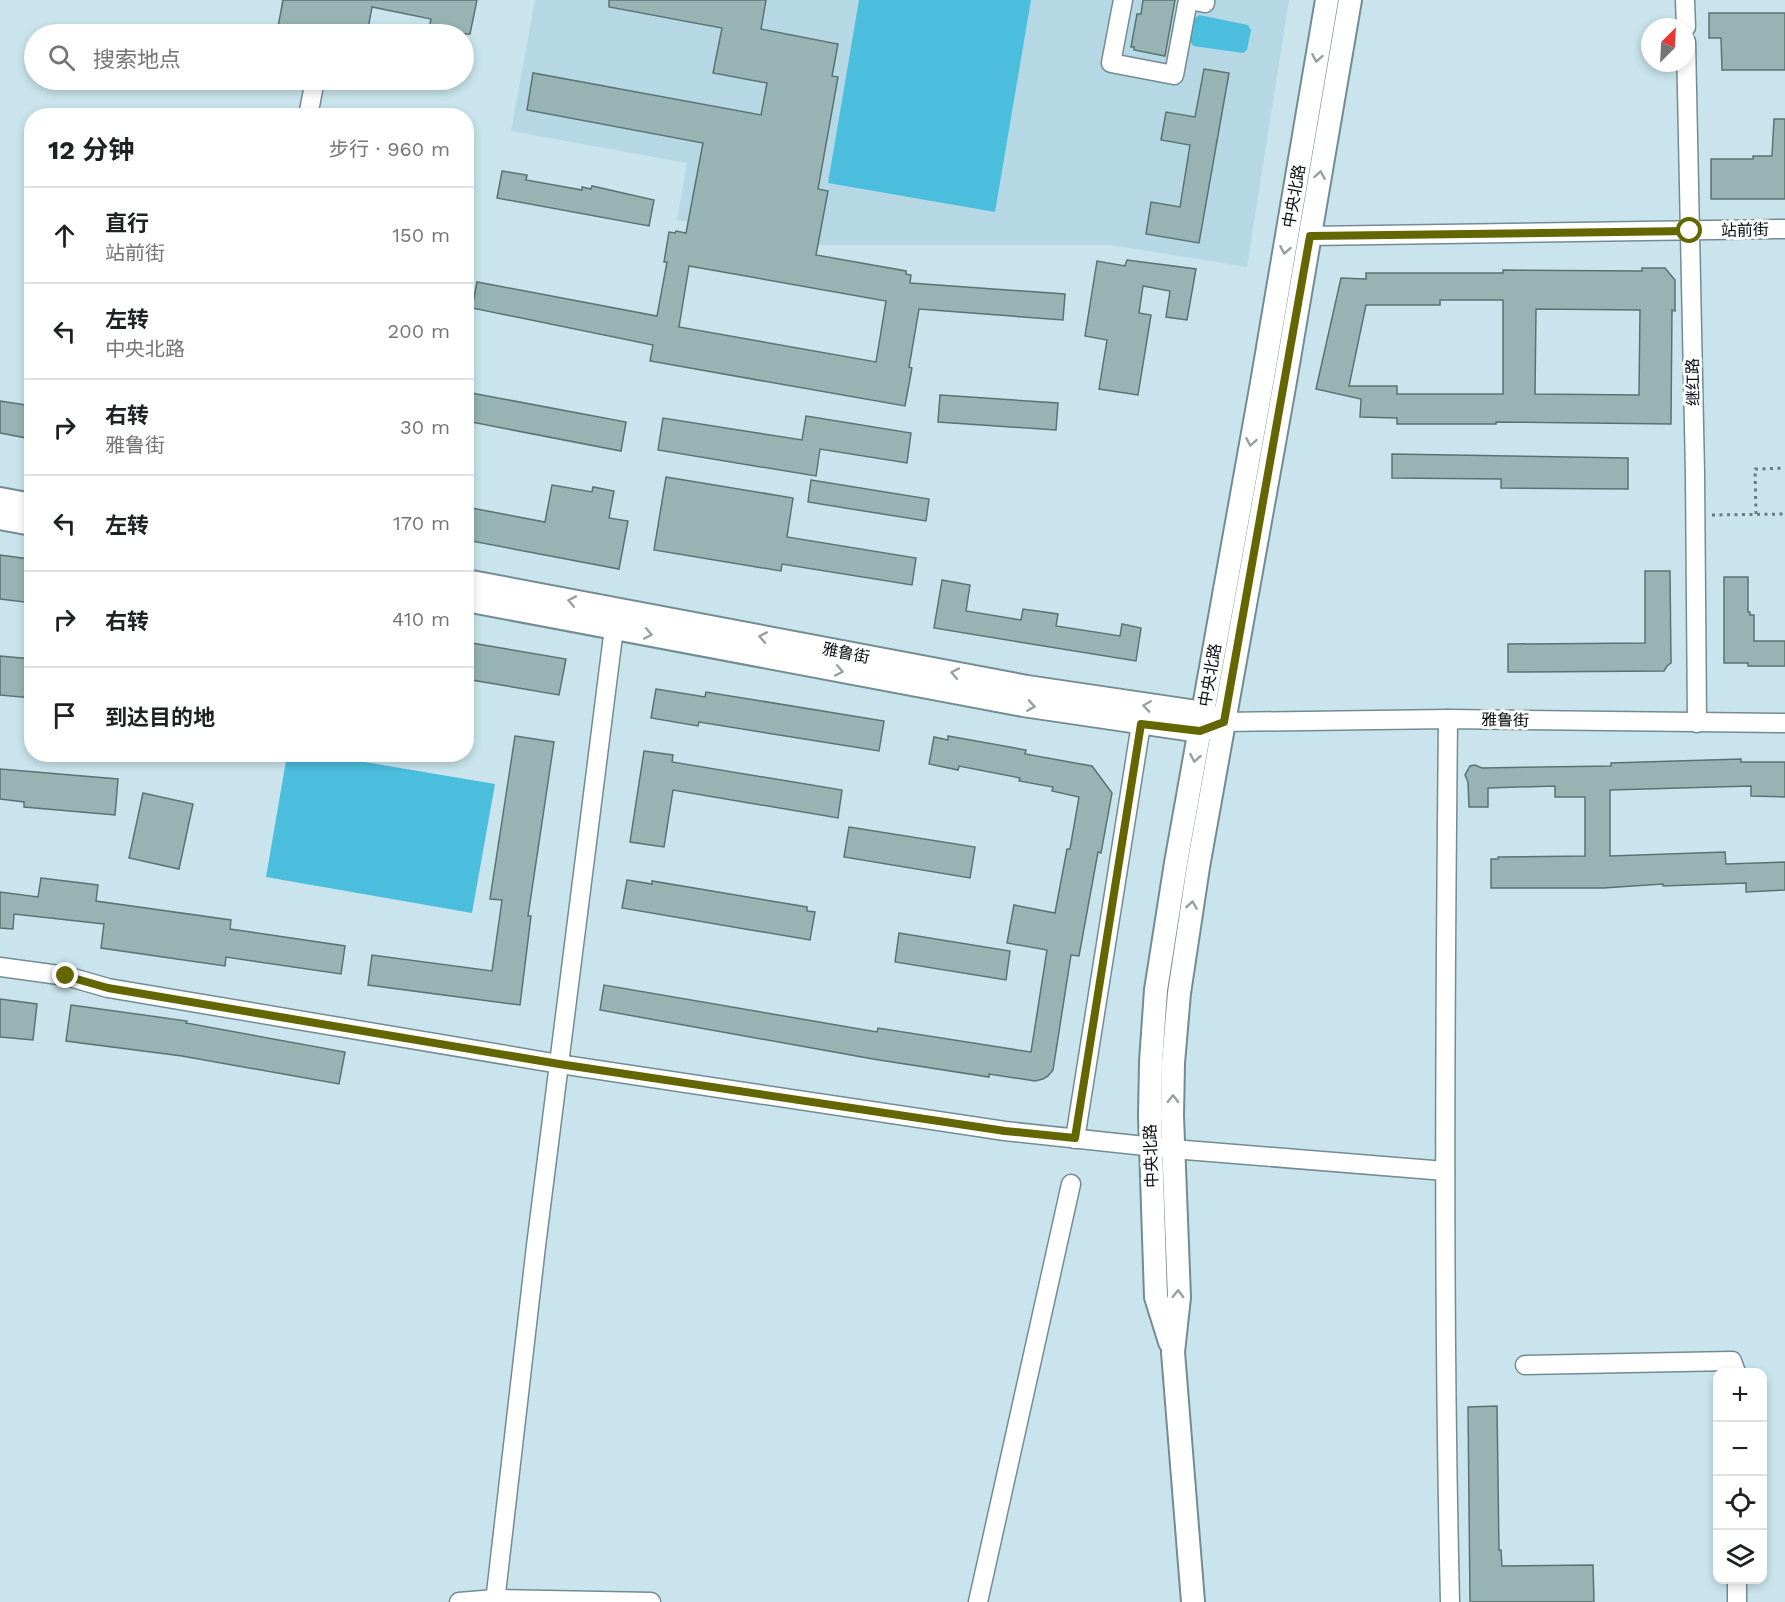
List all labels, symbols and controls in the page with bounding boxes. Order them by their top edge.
north arrow [1641,18,1695,72]
search box [24,24,474,90]
icon: search [45,41,78,74]
text: 搜索地点 [93,47,181,72]
one-way arrow [1312,53,1324,62]
text: 12 分钟 [48,135,134,165]
text: 步行 · 960 m [329,137,450,161]
street label: 中央北路 [1279,163,1309,229]
one-way arrow [1313,171,1326,181]
text: 直行 [105,211,149,236]
route start [1676,217,1702,243]
icon: ahead [48,219,81,252]
street label: 站前街 [1721,220,1769,240]
text: 150 m [392,223,450,247]
text: 站前街 [105,241,165,265]
one-way arrow [1279,245,1291,255]
text: 左转 [105,307,149,332]
icon: left [48,315,81,348]
text: 200 m [388,319,450,343]
text: 中央北路 [105,337,185,361]
street label: 继红路 [1683,358,1703,406]
text: 右转 [105,403,149,428]
icon: right [48,411,81,444]
text: 30 m [400,415,450,439]
text: 雅鲁街 [105,433,165,457]
one-way arrow [1246,437,1258,447]
icon: left [48,507,81,540]
text: 170 m [393,511,450,535]
text: 左转 [105,513,149,538]
one-way arrow [567,595,577,608]
icon: right [48,603,81,636]
text: 410 m [392,607,450,631]
text: 右转 [105,609,149,634]
one-way arrow [643,627,653,640]
one-way arrow [758,631,768,644]
street label: 雅鲁街 [821,639,871,667]
street label: 中央北路 [1195,642,1225,708]
one-way arrow [834,664,844,677]
one-way arrow [950,667,960,680]
icon: arrive [48,699,81,732]
one-way arrow [1026,700,1036,712]
one-way arrow [1142,700,1152,712]
text: 到达目的地 [105,705,215,730]
street label: 雅鲁街 [1481,710,1529,730]
one-way arrow [1189,753,1202,763]
one-way arrow [1186,901,1198,910]
route end [52,962,78,988]
one-way arrow [1166,1094,1179,1103]
street label: 中央北路 [1140,1124,1162,1188]
one-way arrow [1172,1289,1185,1298]
map controls [1713,1368,1767,1584]
button: + [1713,1368,1767,1422]
button: − [1713,1422,1767,1476]
button: locate [1713,1476,1767,1530]
button: layers [1713,1530,1767,1584]

